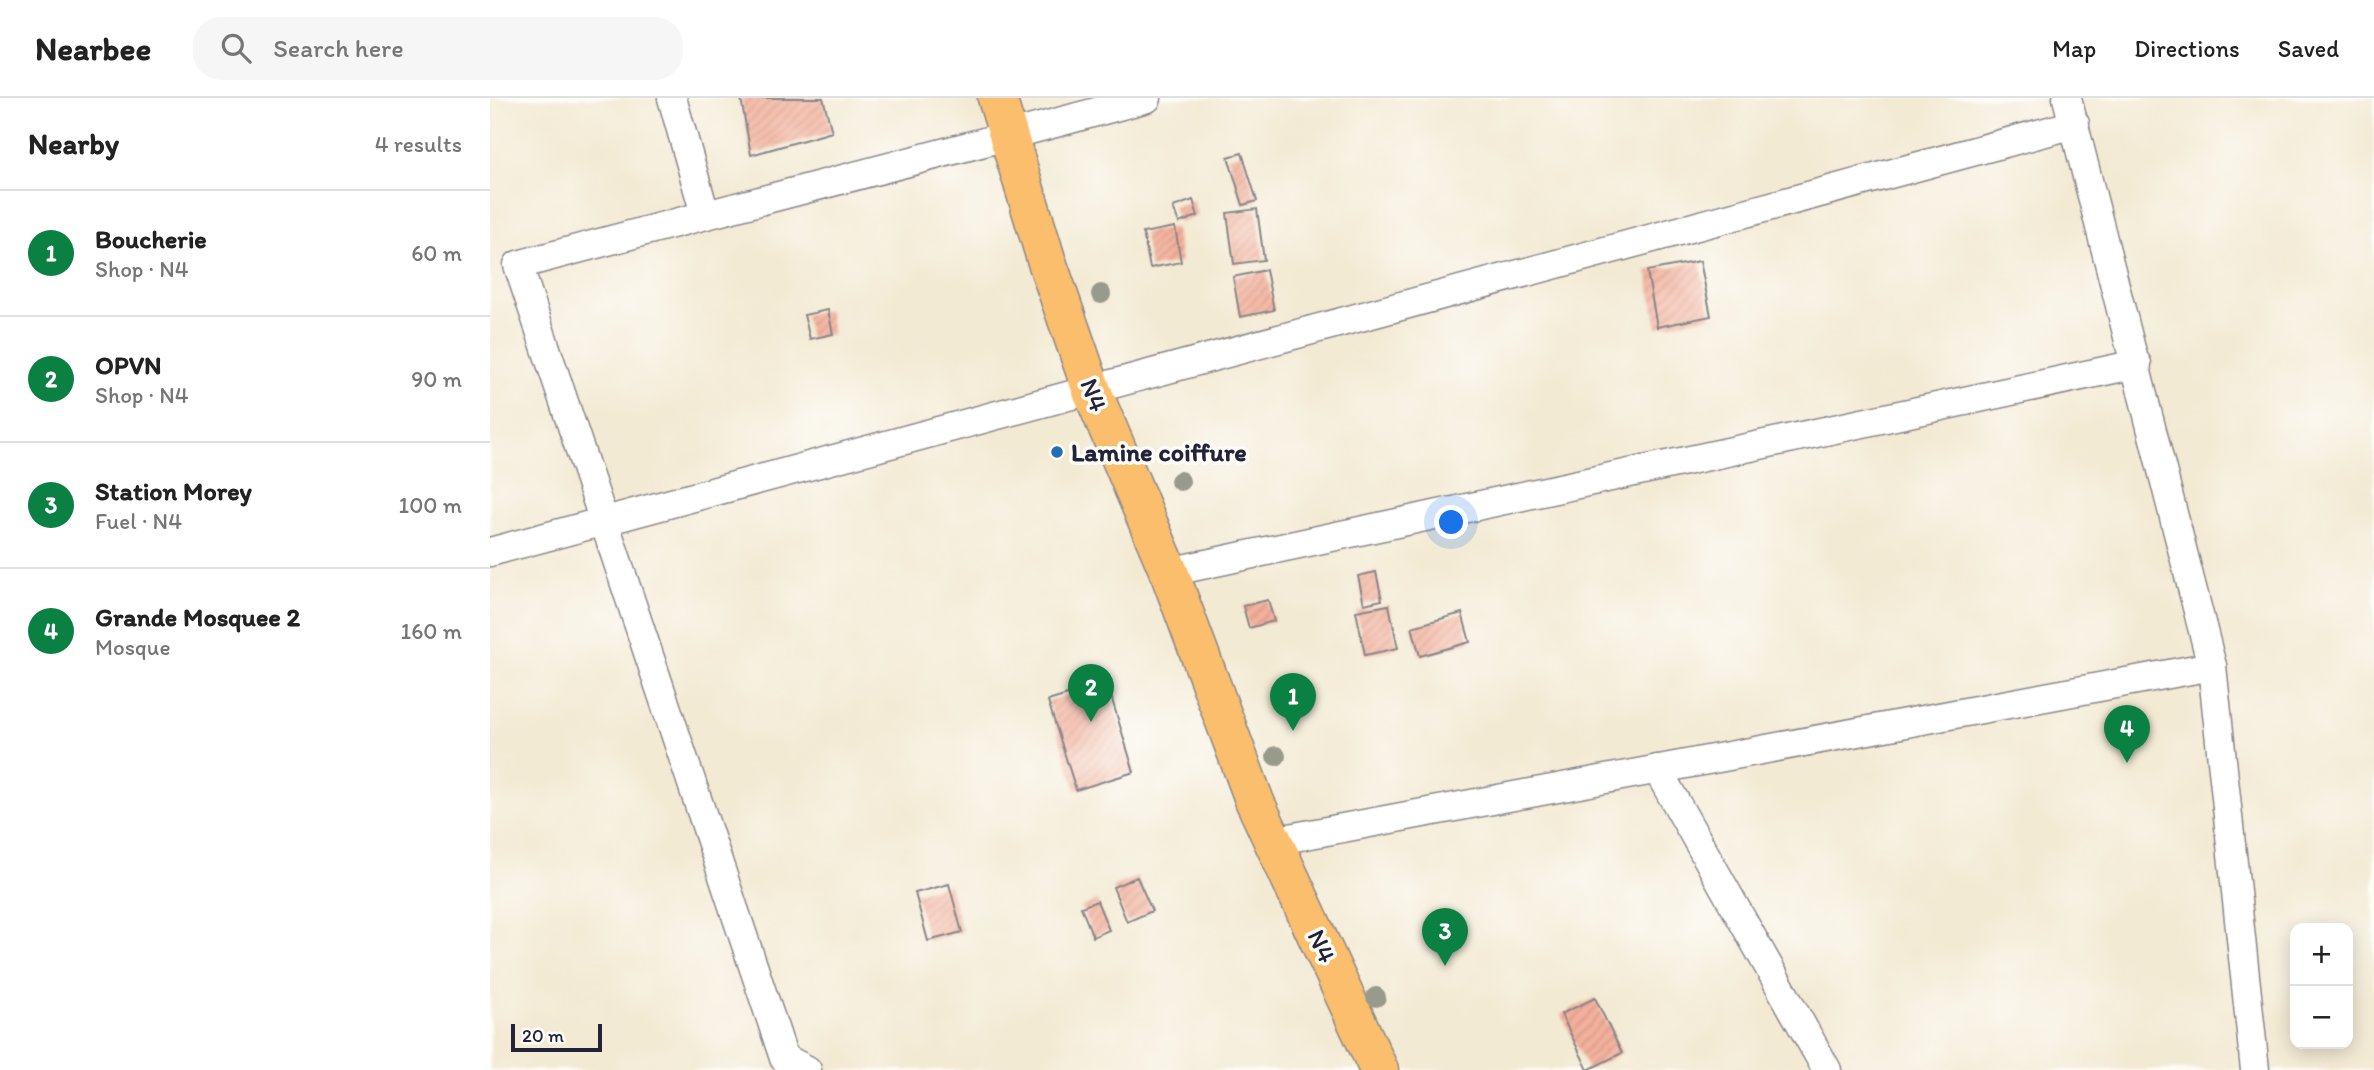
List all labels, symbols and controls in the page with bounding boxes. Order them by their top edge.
search box [193,17,683,80]
text: Nearbee [35,29,151,68]
icon: search [217,29,255,67]
text: Search here [273,32,404,64]
text: Map [2052,34,2096,63]
text: Directions [2134,34,2240,63]
text: Saved [2278,34,2339,63]
text: Nearby [28,125,119,162]
text: 4 results [375,130,462,158]
text: Boucherie [95,223,207,255]
text: 1 [46,239,56,267]
text: 60 m [411,239,462,267]
text: Shop · N4 [95,255,189,283]
text: OPVN [95,349,162,381]
text: 2 [45,365,57,393]
text: 90 m [411,365,462,393]
street label: N4 [1073,374,1115,417]
text: Shop · N4 [95,381,189,409]
place label: Lamine coiffure [1071,436,1247,468]
marker: Lamine coiffure [1049,444,1065,460]
text: Station Morey [95,475,252,507]
text: 3 [45,491,57,519]
text: 100 m [398,491,462,519]
your location [1434,505,1468,539]
text: Fuel · N4 [95,507,182,535]
text: Grande Mosquee 2 [95,601,300,633]
text: 4 [44,617,58,645]
text: 160 m [400,617,462,645]
text: Mosque [95,633,171,661]
pin: 2 [1068,664,1114,722]
pin: 1 [1270,673,1316,731]
pin: 4 [2104,705,2150,763]
pin: 3 [1422,908,1468,966]
map controls [2290,923,2353,1049]
button: + [2290,923,2353,986]
street label: N4 [1300,924,1344,968]
button: − [2290,986,2353,1049]
scale bar [511,1021,602,1053]
text: 20 m [522,1024,564,1047]

